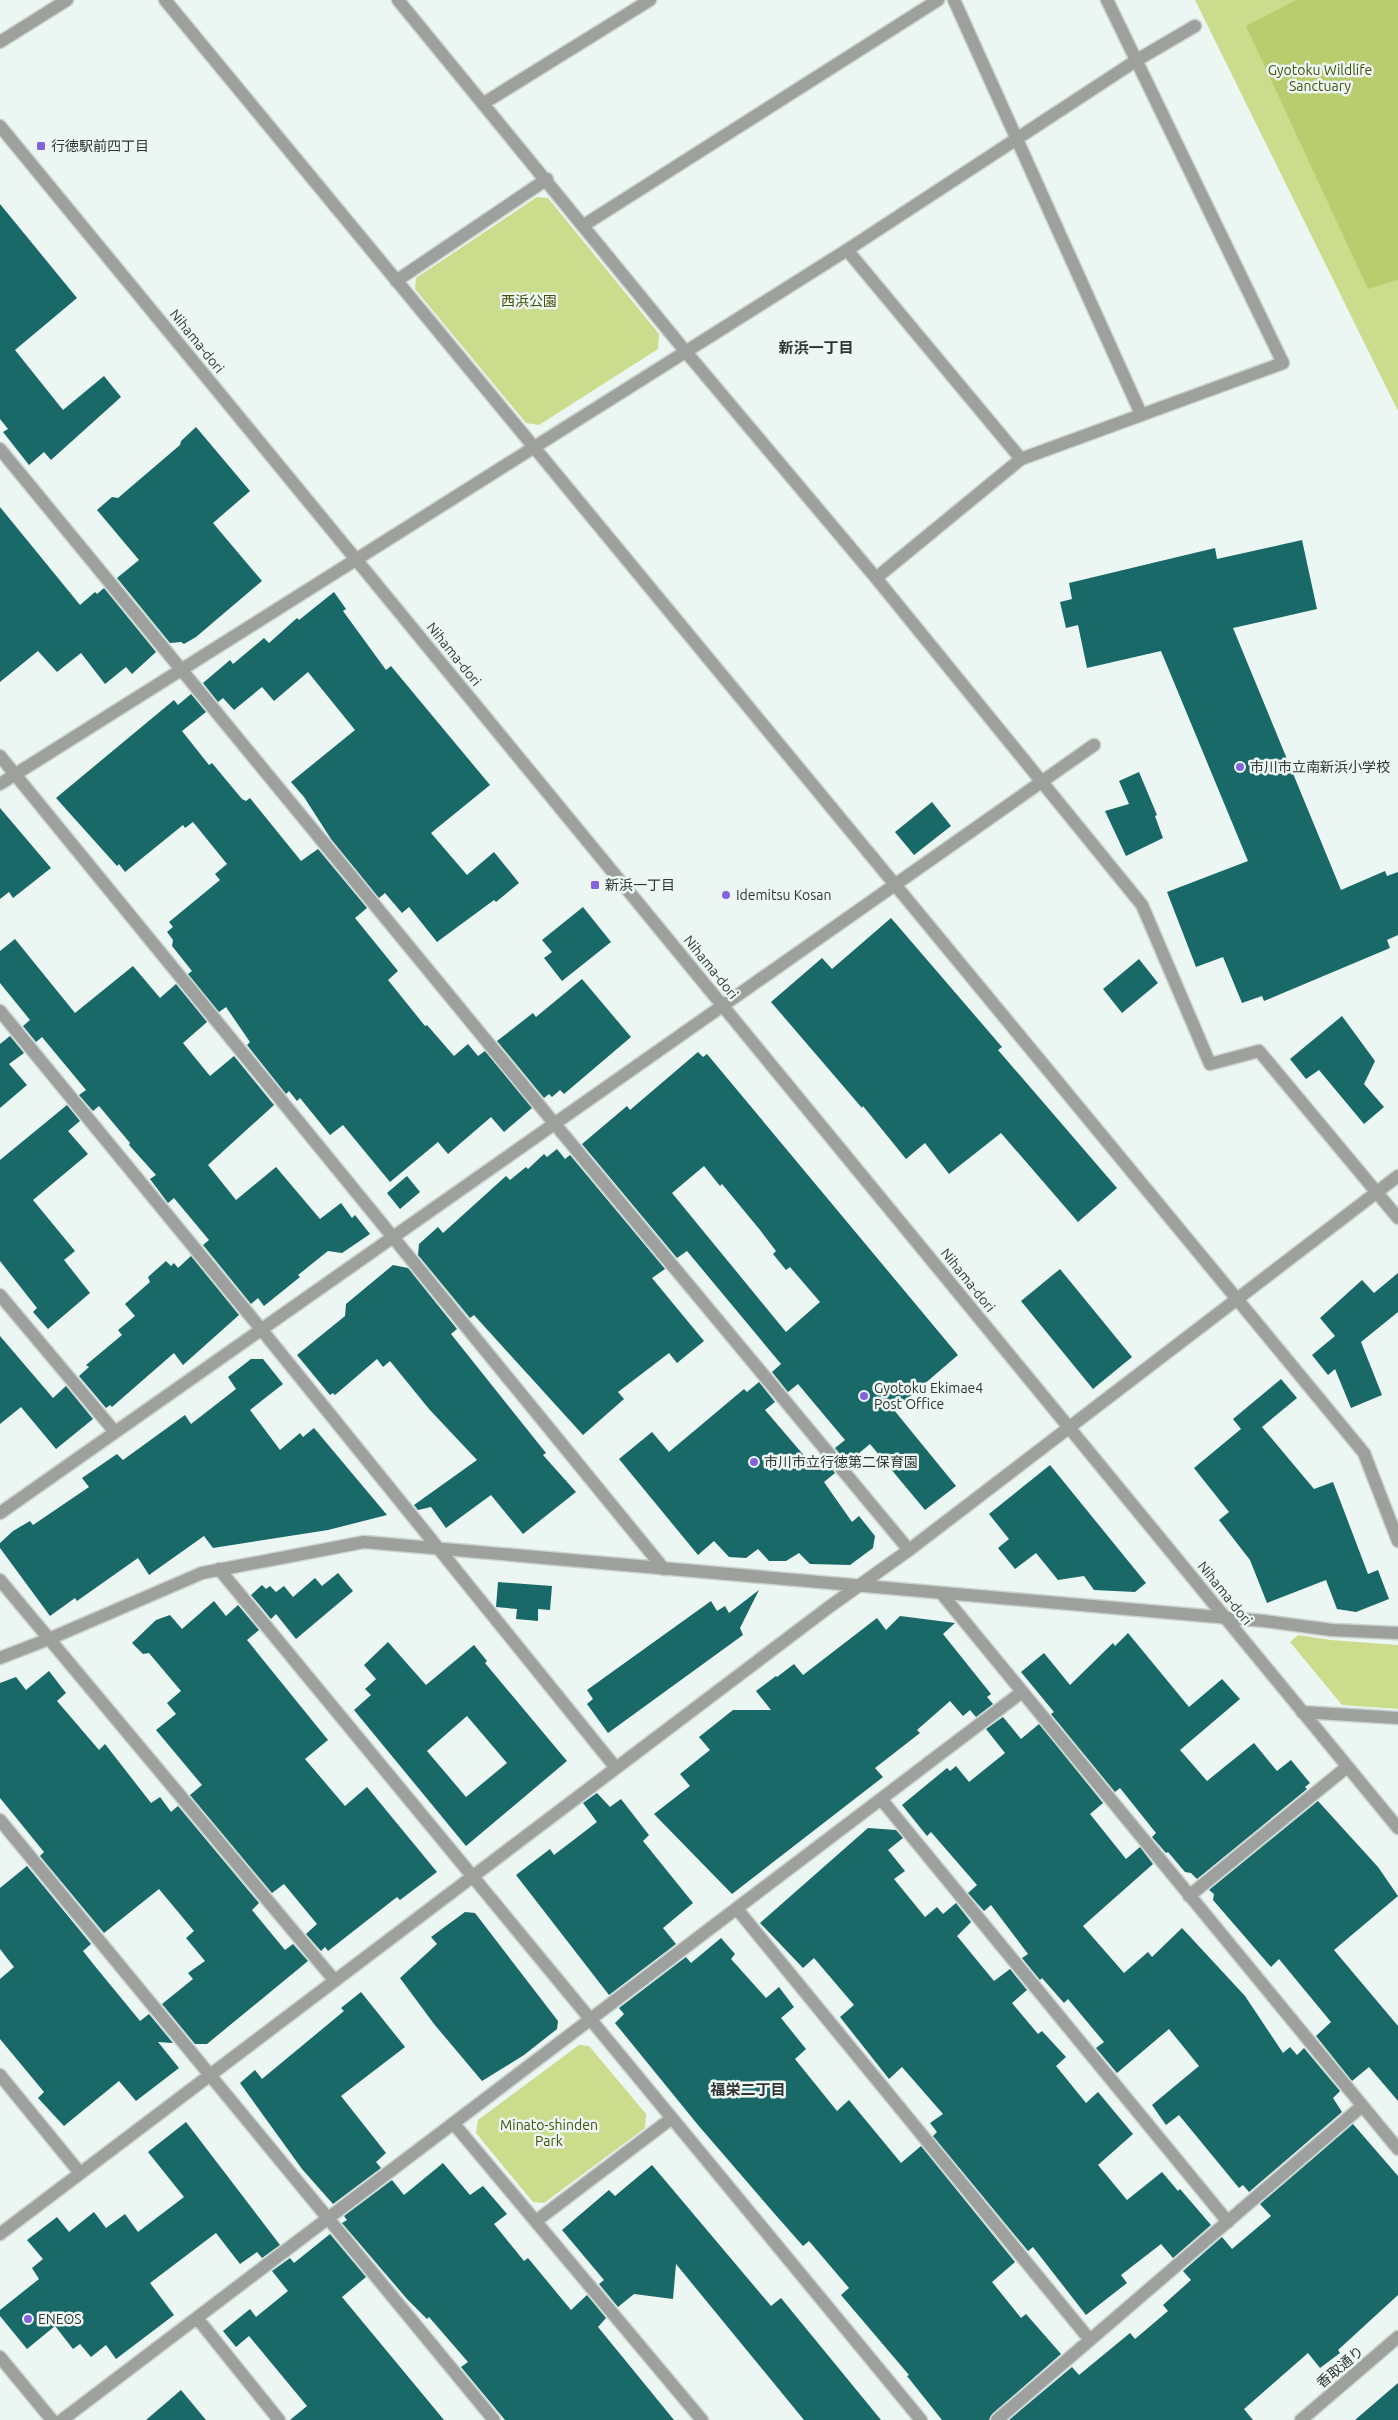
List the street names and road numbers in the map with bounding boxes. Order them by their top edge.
street label: Nihama-dori [167,306,227,376]
street label: Nihama-dori [424,619,484,689]
street label: Nihama-dori [681,932,741,1002]
street label: Nihama-dori [938,1245,998,1315]
street label: Nihama-dori [1195,1558,1255,1628]
street label: 香取通り [1313,2343,1367,2391]

